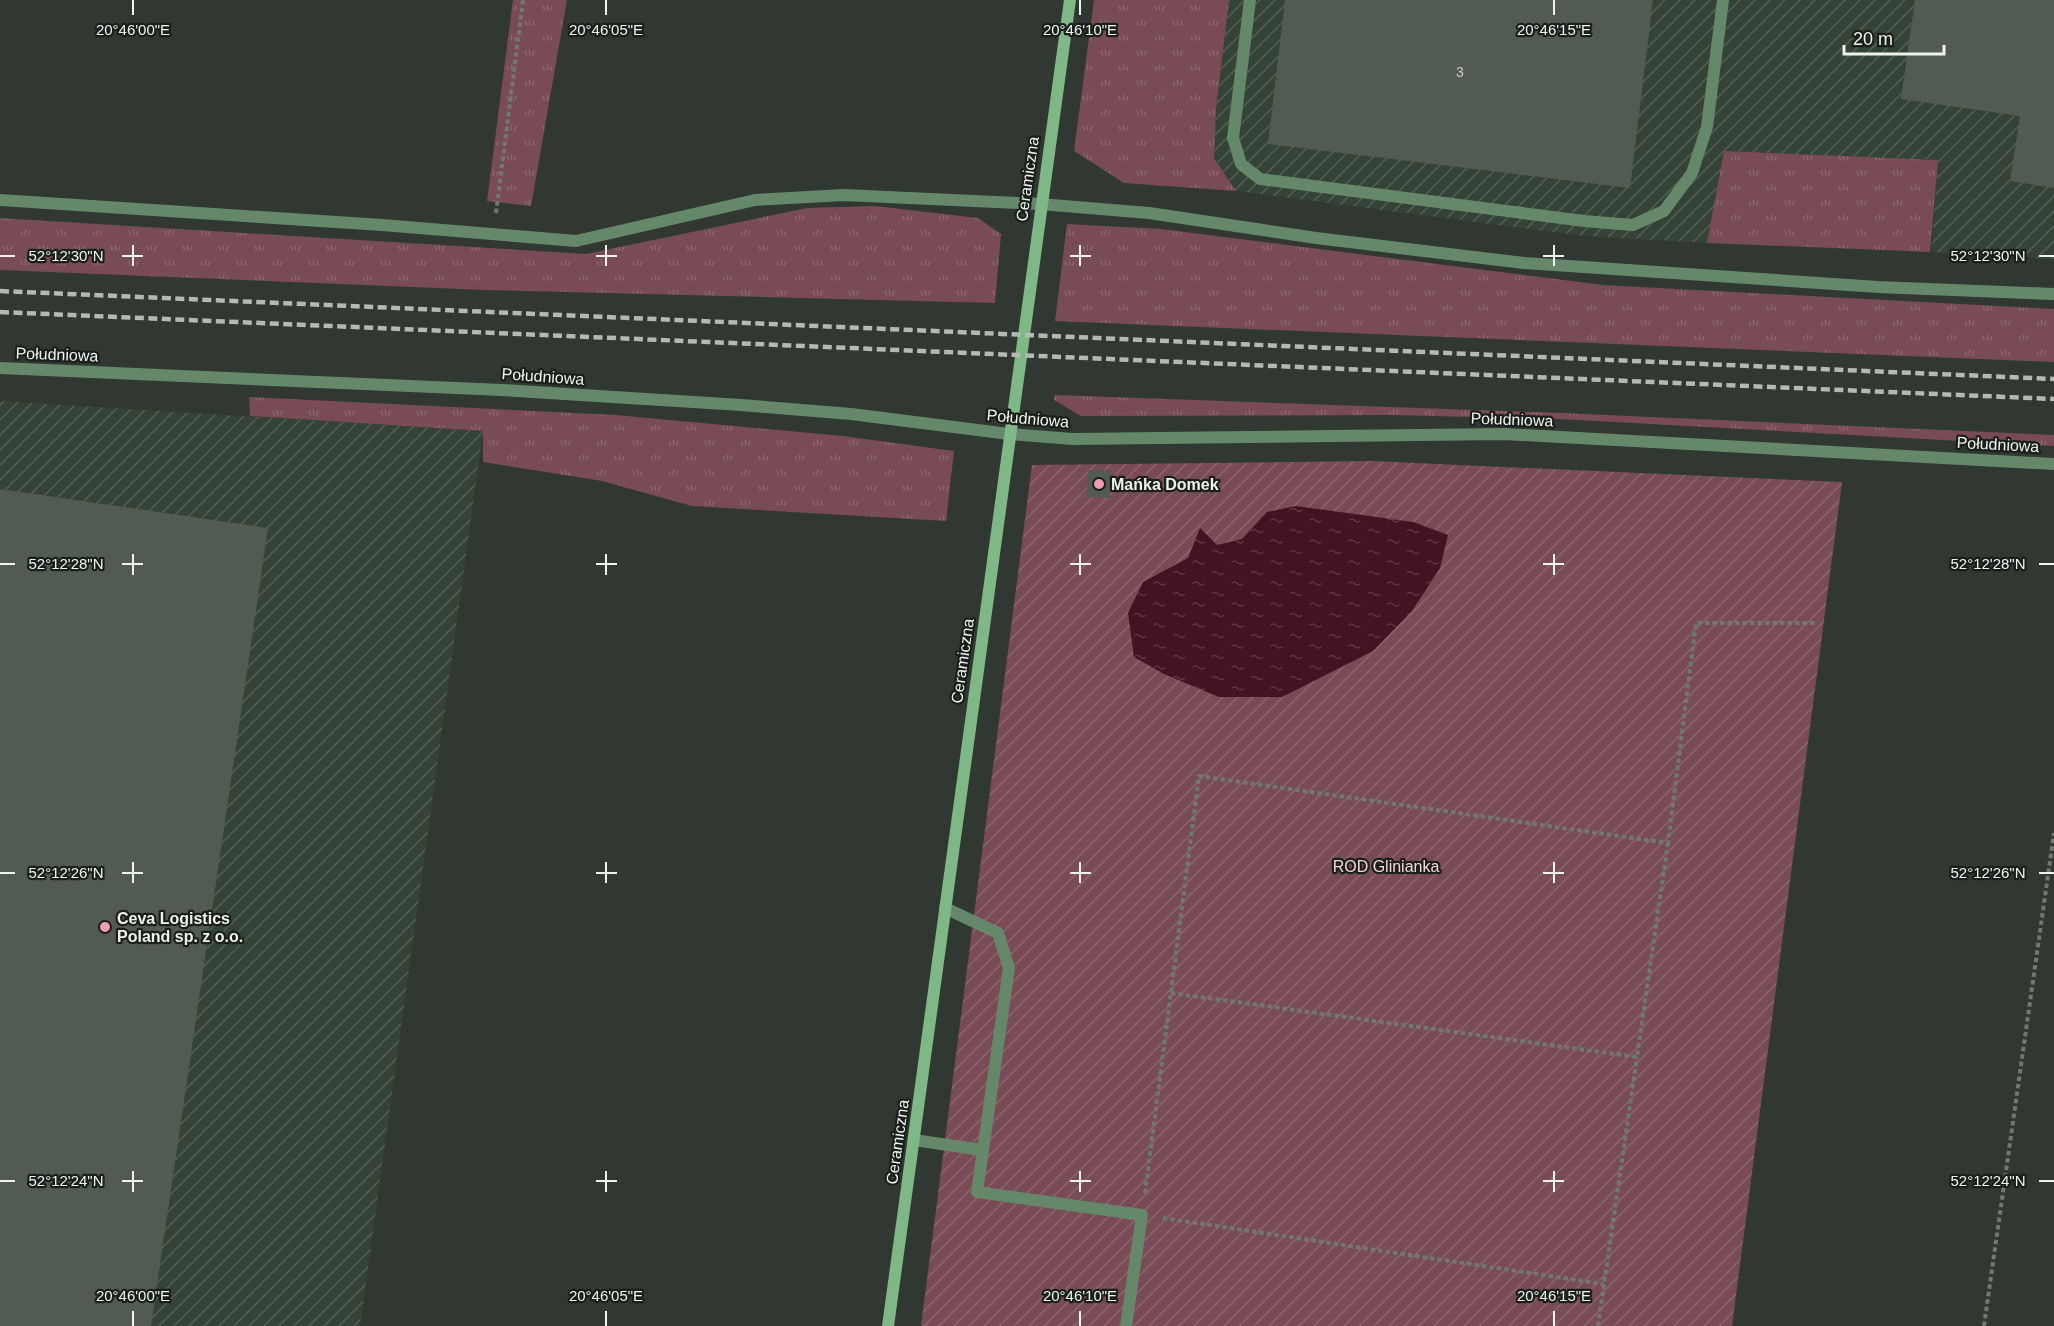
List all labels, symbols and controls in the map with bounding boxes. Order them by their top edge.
scale bar [1844,18,1944,56]
text: 20°46'00"E [96,21,170,38]
text: 20°46'05"E [569,21,643,38]
text: 20°46'10"E [1043,21,1117,38]
text: 20°46'15"E [1517,21,1591,38]
text: 20 m [1853,29,1893,49]
house number: 3 [1456,64,1464,80]
street label: Ceramiczna [1013,136,1042,223]
text: 52°12'30"N [28,247,104,264]
text: 52°12'30"N [1950,247,2026,264]
street label: Południowa [15,345,99,364]
street label: Południowa [501,365,585,388]
street label: Południowa [986,406,1070,431]
street label: Południowa [1470,410,1554,429]
street label: Południowa [1956,434,2040,455]
place label: Mańka Domek [1111,476,1219,493]
marker: Mańka Domek [1092,477,1106,491]
text: 52°12'28"N [28,555,104,572]
text: 52°12'28"N [1950,555,2026,572]
street label: Ceramiczna [948,618,977,705]
park label: ROD Glinianka [1333,858,1439,875]
text: 52°12'26"N [28,864,104,881]
text: 52°12'26"N [1950,864,2026,881]
place label: Ceva Logistics Poland sp. z o.o. [117,910,243,945]
marker: Ceva Logistics Poland sp. z o.o. [98,920,112,934]
street label: Ceramiczna [883,1099,912,1186]
text: 52°12'24"N [28,1172,104,1189]
text: 52°12'24"N [1950,1172,2026,1189]
text: 20°46'00"E [96,1287,170,1304]
text: 20°46'05"E [569,1287,643,1304]
text: 20°46'10"E [1043,1287,1117,1304]
text: 20°46'15"E [1517,1287,1591,1304]

